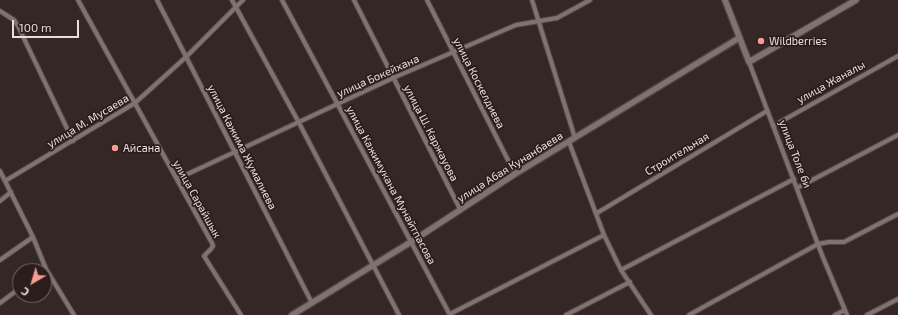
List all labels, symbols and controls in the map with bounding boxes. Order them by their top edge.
scale bar [14,12,81,38]
text: 100 m [19,20,51,34]
place label: Wildberries [769,34,827,48]
street label: улица Коскелдиева [450,35,508,131]
marker: Wildberries [756,36,766,46]
street label: улица Бокейхана [335,52,421,100]
street label: улица Жаналы [795,58,867,106]
street label: улица Кажима Жумалиева [205,82,279,212]
street label: улица Ш. Каржауова [401,83,461,183]
street label: улица М. Мусаева [45,91,131,151]
street label: улица Кажимукана Мунайтпасова [343,103,439,267]
street label: улица Толе би [776,118,814,190]
street label: улица Абая Кунанбаева [455,129,565,205]
street label: Строительная [643,130,711,178]
place label: Айсана [123,141,160,155]
marker: Айсана [110,143,120,153]
street label: улица Сарайшык [170,158,224,240]
north arrow [12,263,52,303]
text: С [18,285,31,299]

